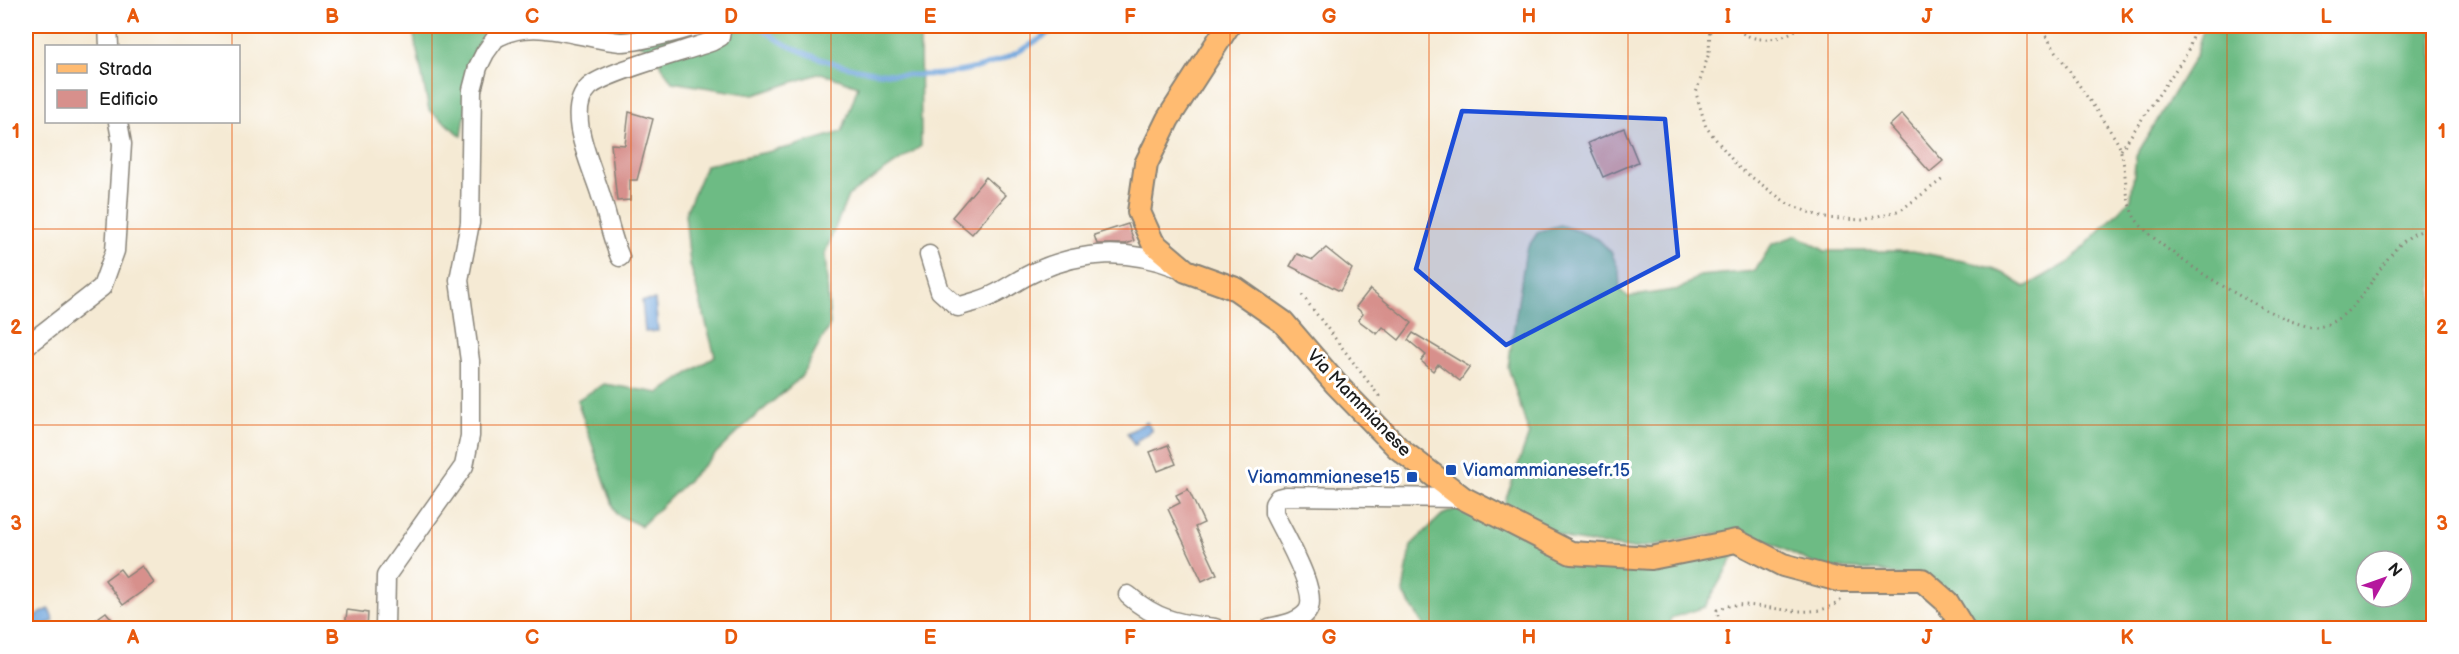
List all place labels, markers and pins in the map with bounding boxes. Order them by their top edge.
place label: Viamammianesefr.15 [1463,460,1630,481]
marker: Viamammianesefr.15 [1444,463,1458,477]
place label: Viamammianese15 [1248,467,1400,488]
marker: Viamammianese15 [1405,470,1419,484]

